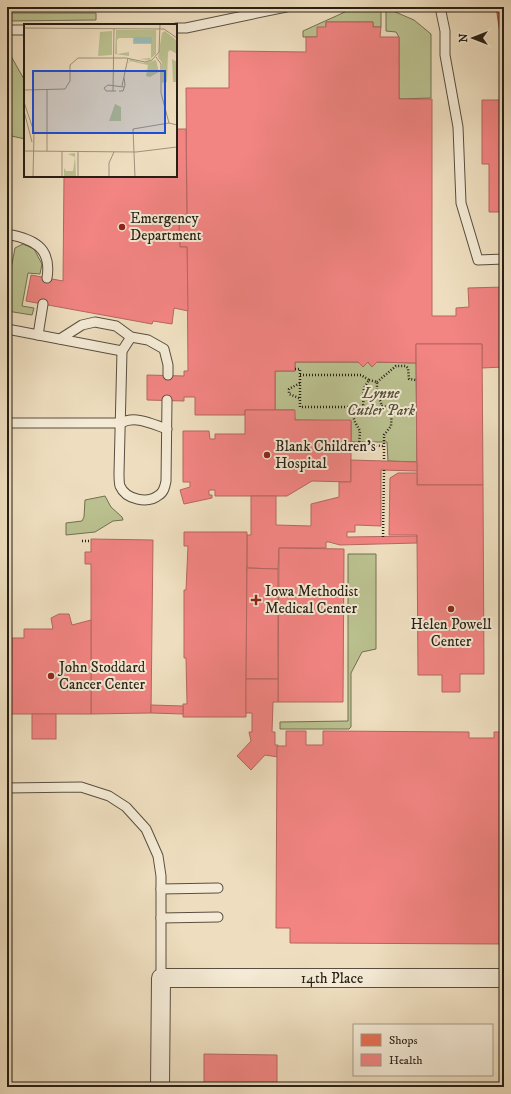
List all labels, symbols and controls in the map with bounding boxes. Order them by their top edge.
north arrow [453,18,493,58]
inset map [24,24,177,177]
text: N [457,33,471,43]
place label: Emergency Department [130,209,202,245]
marker: Emergency Department [117,222,127,232]
park label: Lynne Cutler Park [347,384,416,420]
place label: Blank Children's Hospital [275,437,376,473]
marker: Blank Children's Hospital [262,450,272,460]
place label: Iowa Methodist Medical Center [265,582,358,618]
marker: Iowa Methodist Medical Center [250,594,262,606]
marker: Helen Powell Center [446,604,456,614]
place label: Helen Powell Center [411,615,492,651]
place label: John Stoddard Cancer Center [57,658,146,694]
marker: John Stoddard Cancer Center [46,671,56,681]
street label: 14th Place [301,969,363,988]
legend [353,1024,493,1076]
text: Shops [389,1033,417,1048]
text: Health [389,1053,423,1068]

